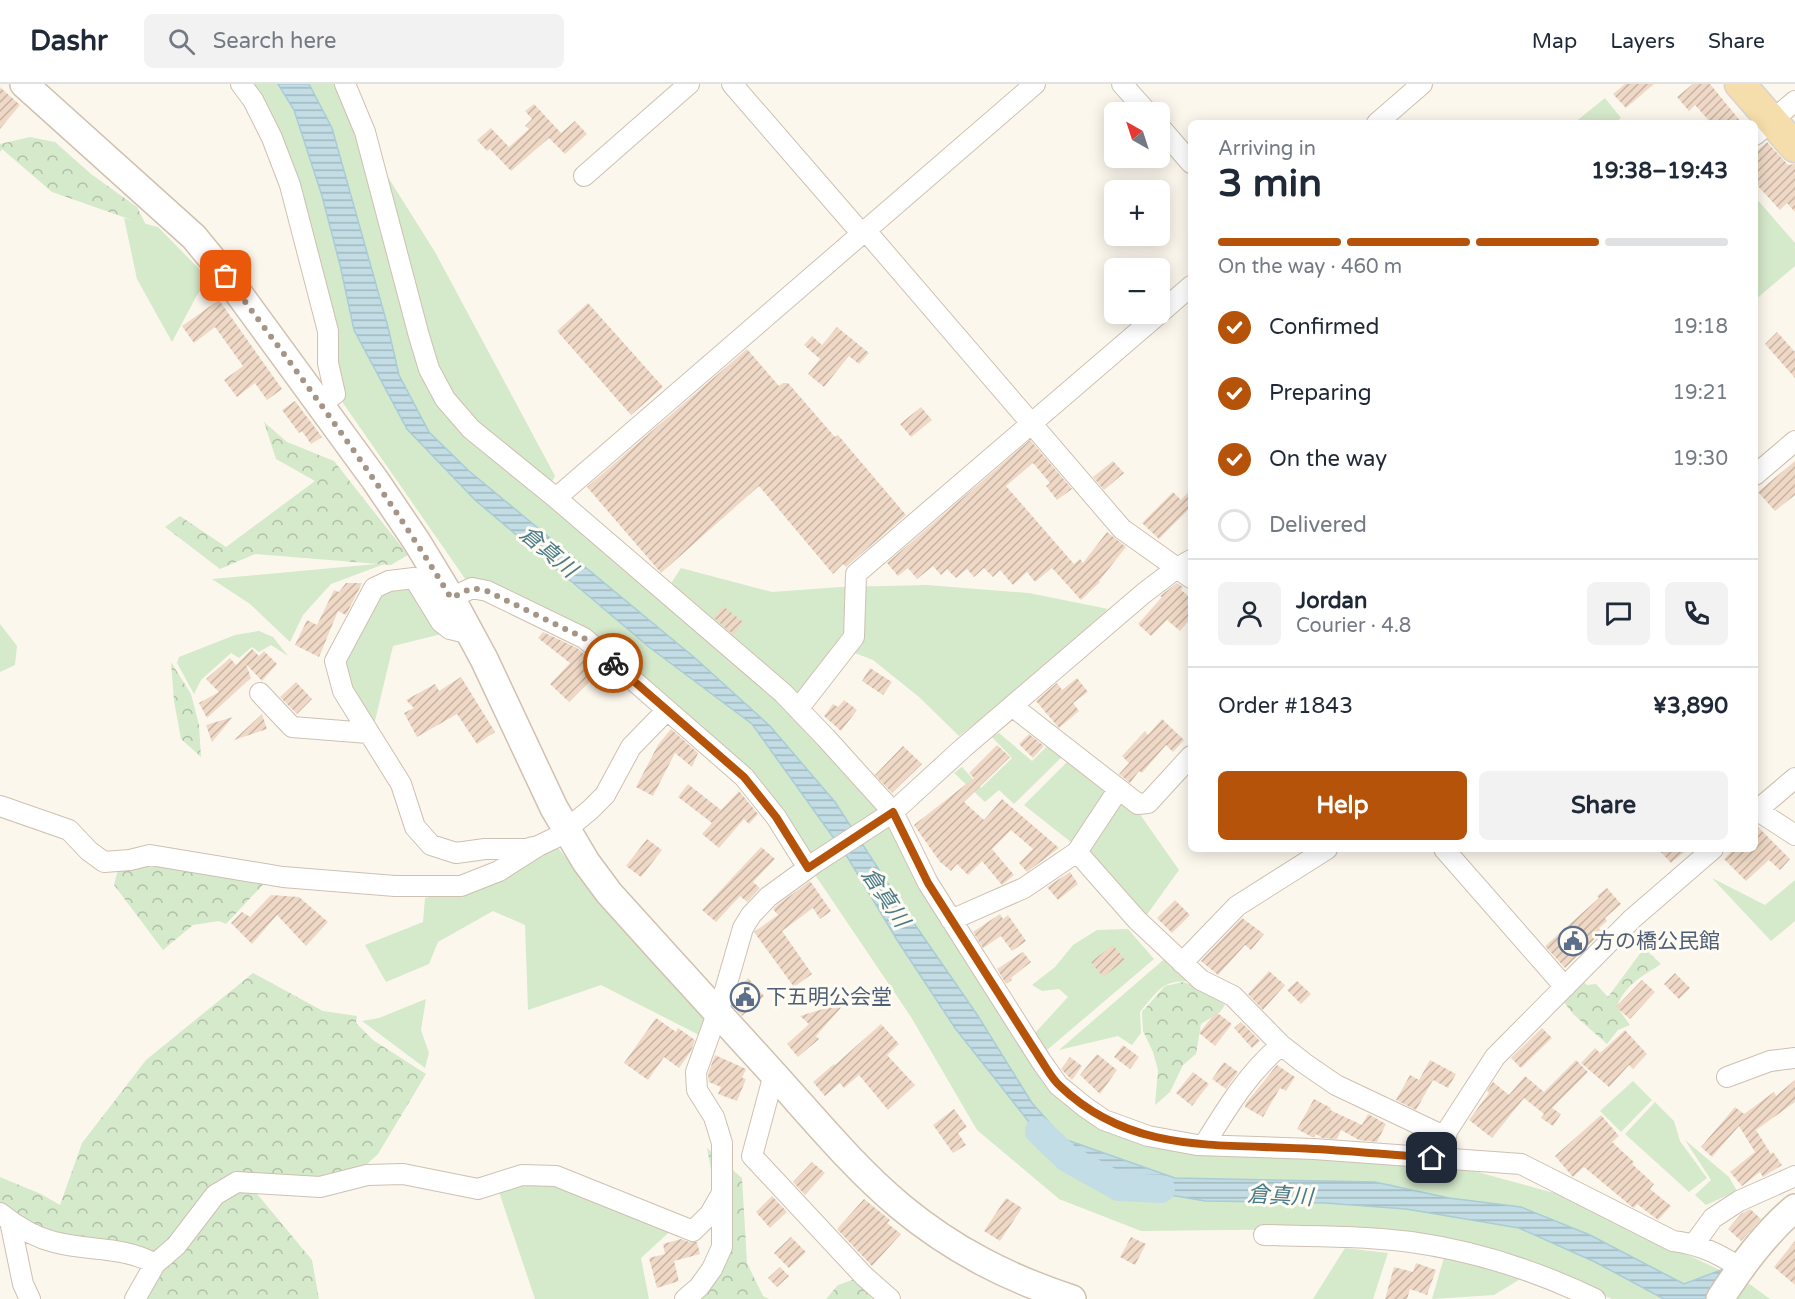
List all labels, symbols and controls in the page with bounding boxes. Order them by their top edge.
search box [144,14,564,68]
text: Dashr [30,24,108,58]
icon: search [165,25,198,58]
text: Search here [213,28,336,54]
text: Map [1532,29,1577,54]
text: Layers [1610,29,1675,54]
text: Share [1708,29,1765,54]
north arrow [1104,102,1170,168]
map controls [1104,102,1170,324]
text: Arriving in [1218,137,1316,161]
text: 19:38–19:43 [1591,158,1728,184]
text: 3 min [1218,160,1322,207]
button: + [1104,180,1170,246]
pin [200,250,251,301]
text: On the way · 460 m [1218,255,1402,279]
button: − [1104,258,1170,324]
icon: bag [209,259,242,292]
icon: check [1218,311,1251,344]
text: Confirmed [1269,314,1379,340]
text: 19:18 [1673,315,1728,339]
icon: check [1218,377,1251,410]
text: Preparing [1269,380,1372,406]
text: 19:21 [1673,381,1728,405]
icon: check [1218,443,1251,476]
text: On the way [1269,446,1387,472]
text: 19:30 [1673,447,1728,471]
text: Delivered [1269,512,1367,538]
water label: 倉真川 [515,521,584,584]
button: person [1218,582,1281,645]
button: chat [1587,582,1650,645]
button: phone [1665,582,1728,645]
text: Jordan [1296,588,1367,614]
text: Courier · 4.8 [1296,614,1411,638]
courier [583,633,643,693]
icon: bike [597,647,630,680]
text: Order #1843 [1218,693,1353,719]
text: ¥3,890 [1653,693,1728,719]
button: Help [1218,771,1467,840]
button: Share [1479,771,1728,840]
water label: 倉真川 [856,863,916,934]
public building icon: 方の橋公民館 [1557,925,1589,957]
place label: 方の橋公民館 [1594,929,1720,954]
public building icon: 下五明公会堂 [729,981,761,1013]
place label: 下五明公会堂 [766,985,892,1010]
pin [1406,1132,1457,1183]
icon: home [1415,1141,1448,1174]
water label: 倉真川 [1246,1181,1316,1211]

